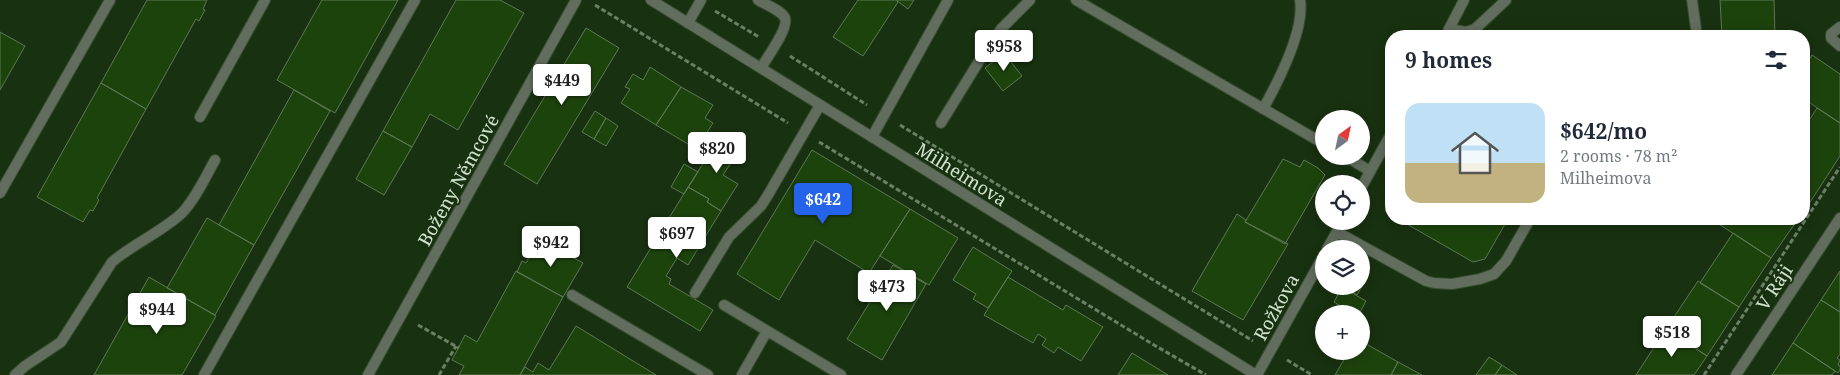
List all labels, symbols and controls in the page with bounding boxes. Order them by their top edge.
pin: $958 [974,30,1034,72]
text: $958 [986,35,1022,57]
text: 9 homes [1405,46,1492,74]
icon: filters [1762,46,1790,74]
pin: $449 [532,64,592,106]
text: $449 [544,69,580,91]
street label: Boženy Němcové [412,110,504,250]
north arrow [1315,110,1370,165]
map controls [1315,110,1370,360]
text: $642/mo [1560,117,1647,145]
icon: home [1445,123,1505,183]
pin: $820 [687,132,747,174]
text: $820 [699,137,735,159]
street label: Milheimova [912,137,1012,211]
text: 2 rooms · 78 m² [1560,145,1677,167]
text: Milheimova [1560,167,1652,189]
button: locate [1315,175,1370,230]
pin: $642 [793,182,853,225]
text: $642 [805,188,841,210]
pin: $697 [647,216,707,259]
text: $697 [659,222,695,244]
pin: $942 [521,226,581,268]
text: $942 [533,231,569,253]
button: layers [1315,240,1370,295]
street label: V Ráji [1750,259,1798,314]
street label: Rožkova [1248,269,1304,345]
pin: $473 [857,270,917,312]
text: $473 [869,275,905,297]
pin: $944 [127,292,187,335]
text: $944 [139,298,175,320]
button: + [1315,305,1370,360]
pin: $518 [1642,316,1702,358]
text: $518 [1654,321,1690,343]

